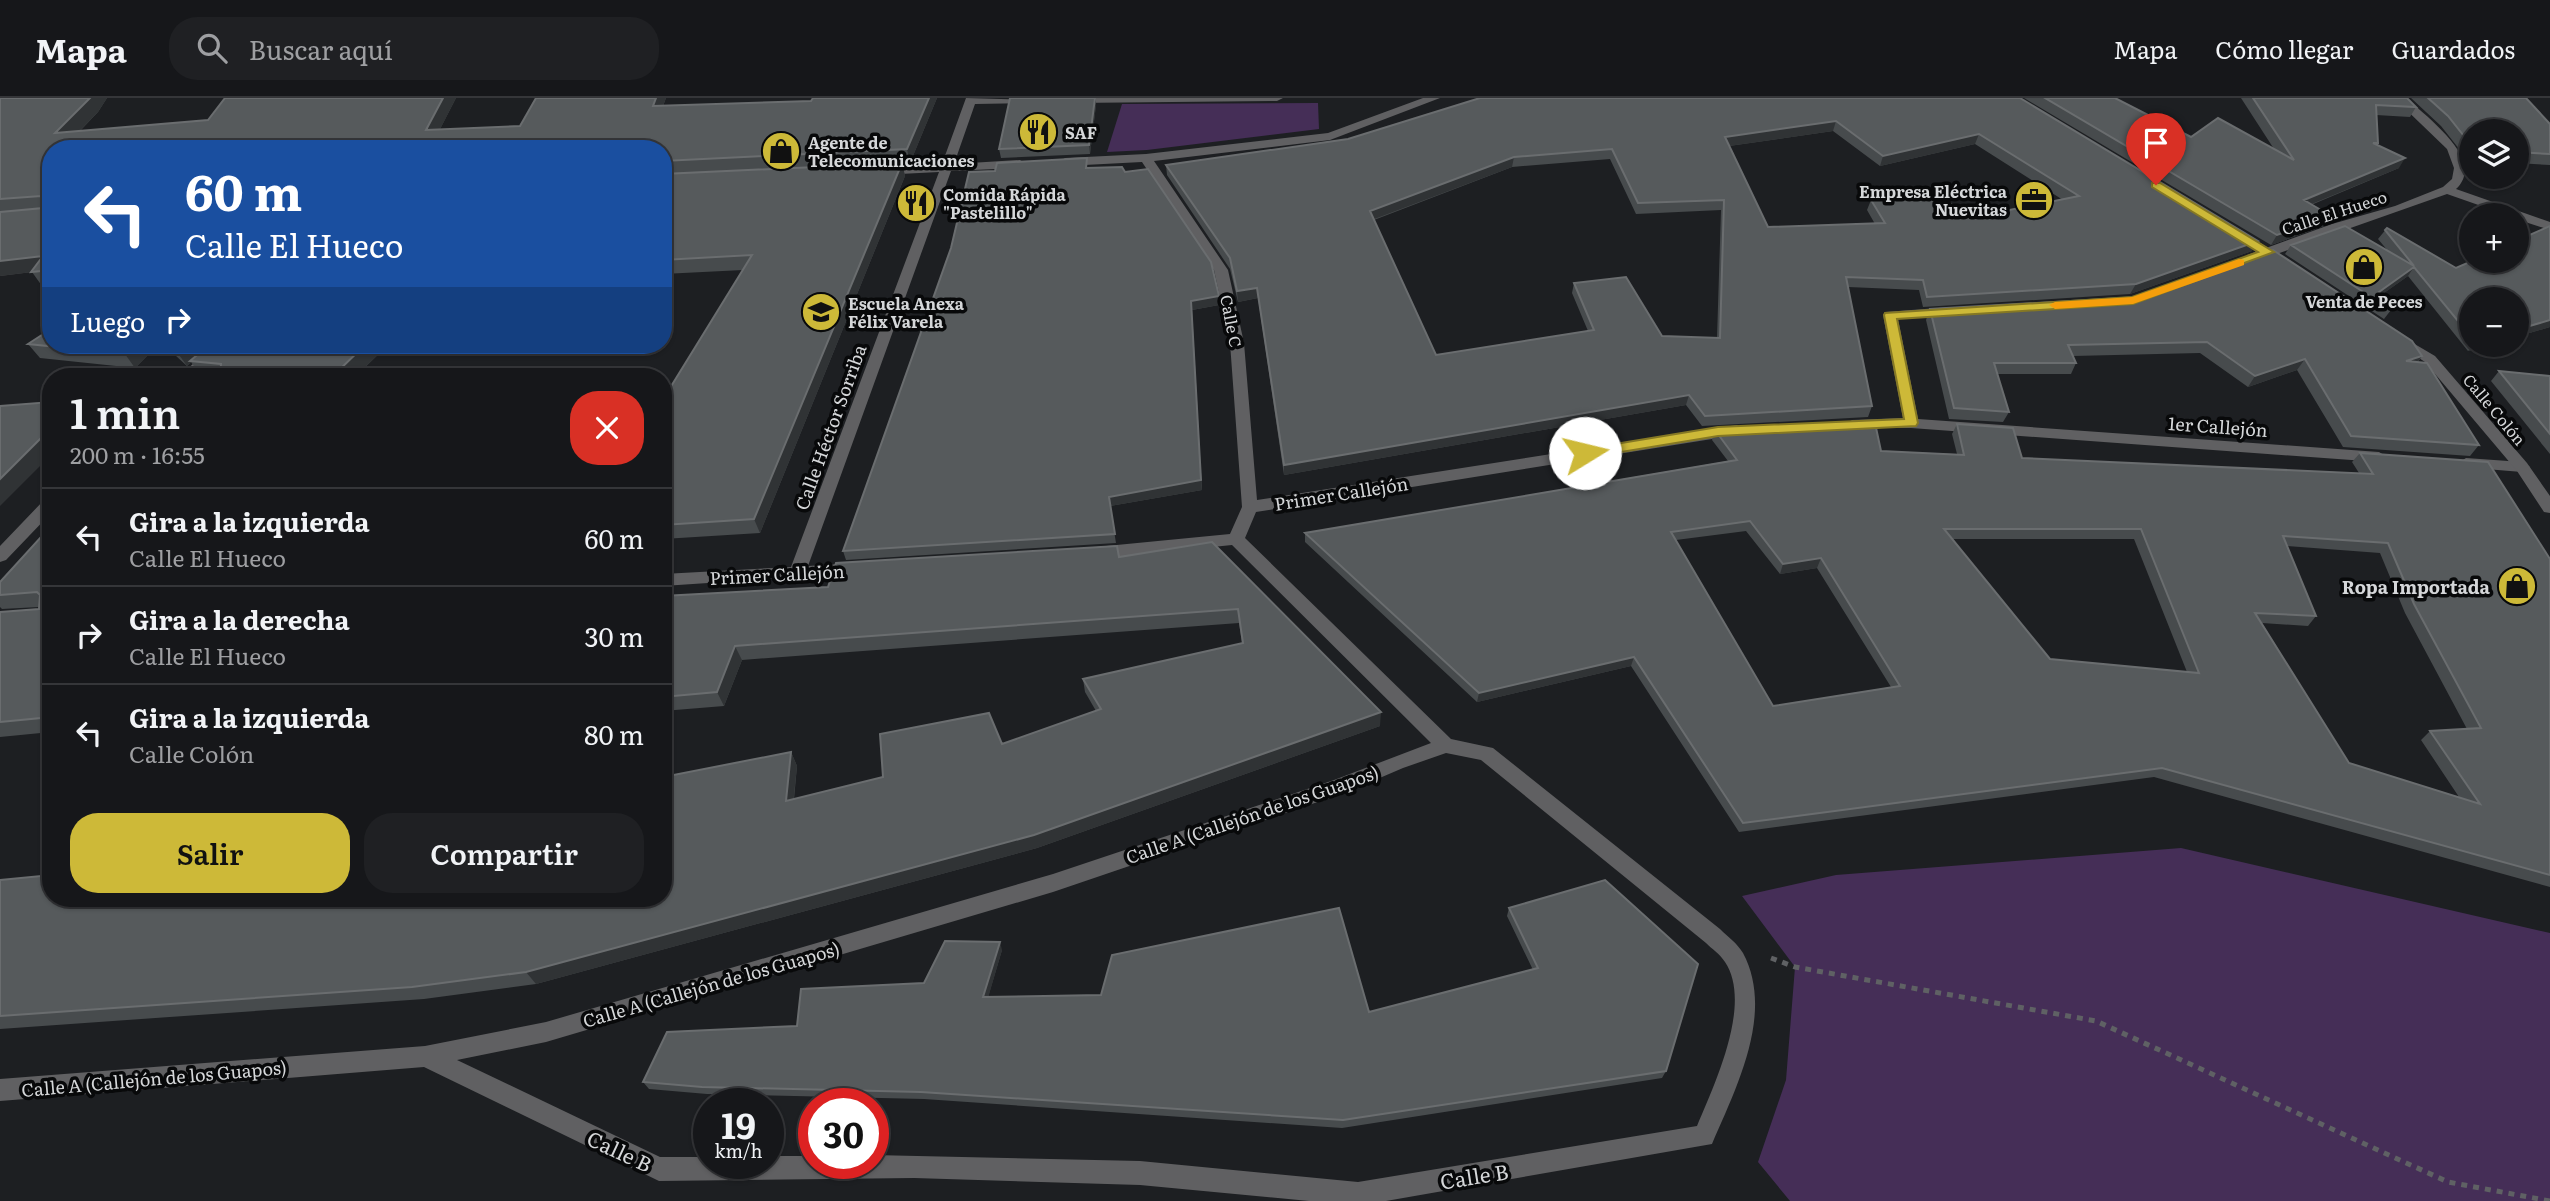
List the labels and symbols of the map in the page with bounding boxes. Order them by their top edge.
restaurant icon: SAF [1017,111,1059,153]
pin [2126,113,2186,185]
place label: SAF [1065,120,1097,144]
shop icon: Agente de Telecomunicaciones [760,130,802,172]
place label: Agente de Telecomunicaciones [808,130,975,172]
place label: Empresa Eléctrica Nuevitas [1859,179,2008,221]
office icon: Empresa Eléctrica Nuevitas [2013,179,2055,221]
restaurant icon: Comida Rápida "Pastelillo" [895,182,937,224]
place label: Comida Rápida "Pastelillo" [943,182,1066,224]
street label: Calle El Hueco [2278,184,2390,240]
shop icon: Venta de Peces [2343,246,2385,288]
place label: Venta de Peces [2305,289,2423,313]
school or university icon: Escuela Anexa Félix Varela [800,291,842,333]
place label: Escuela Anexa Félix Varela [848,291,965,333]
street label: Calle C [1215,293,1249,349]
street label: Calle Héctor Sorriba [788,340,873,513]
street label: Calle Colón [2458,368,2532,450]
street label: 1er Callejón [2167,409,2269,443]
position arrow [1548,416,1622,490]
street label: Primer Callejón [1272,469,1410,517]
street label: Primer Callejón [709,557,845,591]
shop icon: Ropa Importada [2496,565,2538,607]
place label: Ropa Importada [2342,573,2491,600]
street label: Calle A (Callejón de los Guapos) [1122,758,1382,870]
street label: Calle A (Callejón de los Guapos) [579,934,843,1034]
street label: Calle A (Callejón de los Guapos) [20,1053,288,1103]
speed limit sign: 30 [798,1088,889,1179]
street label: Calle B [582,1121,658,1179]
street label: Calle B [1438,1154,1510,1196]

